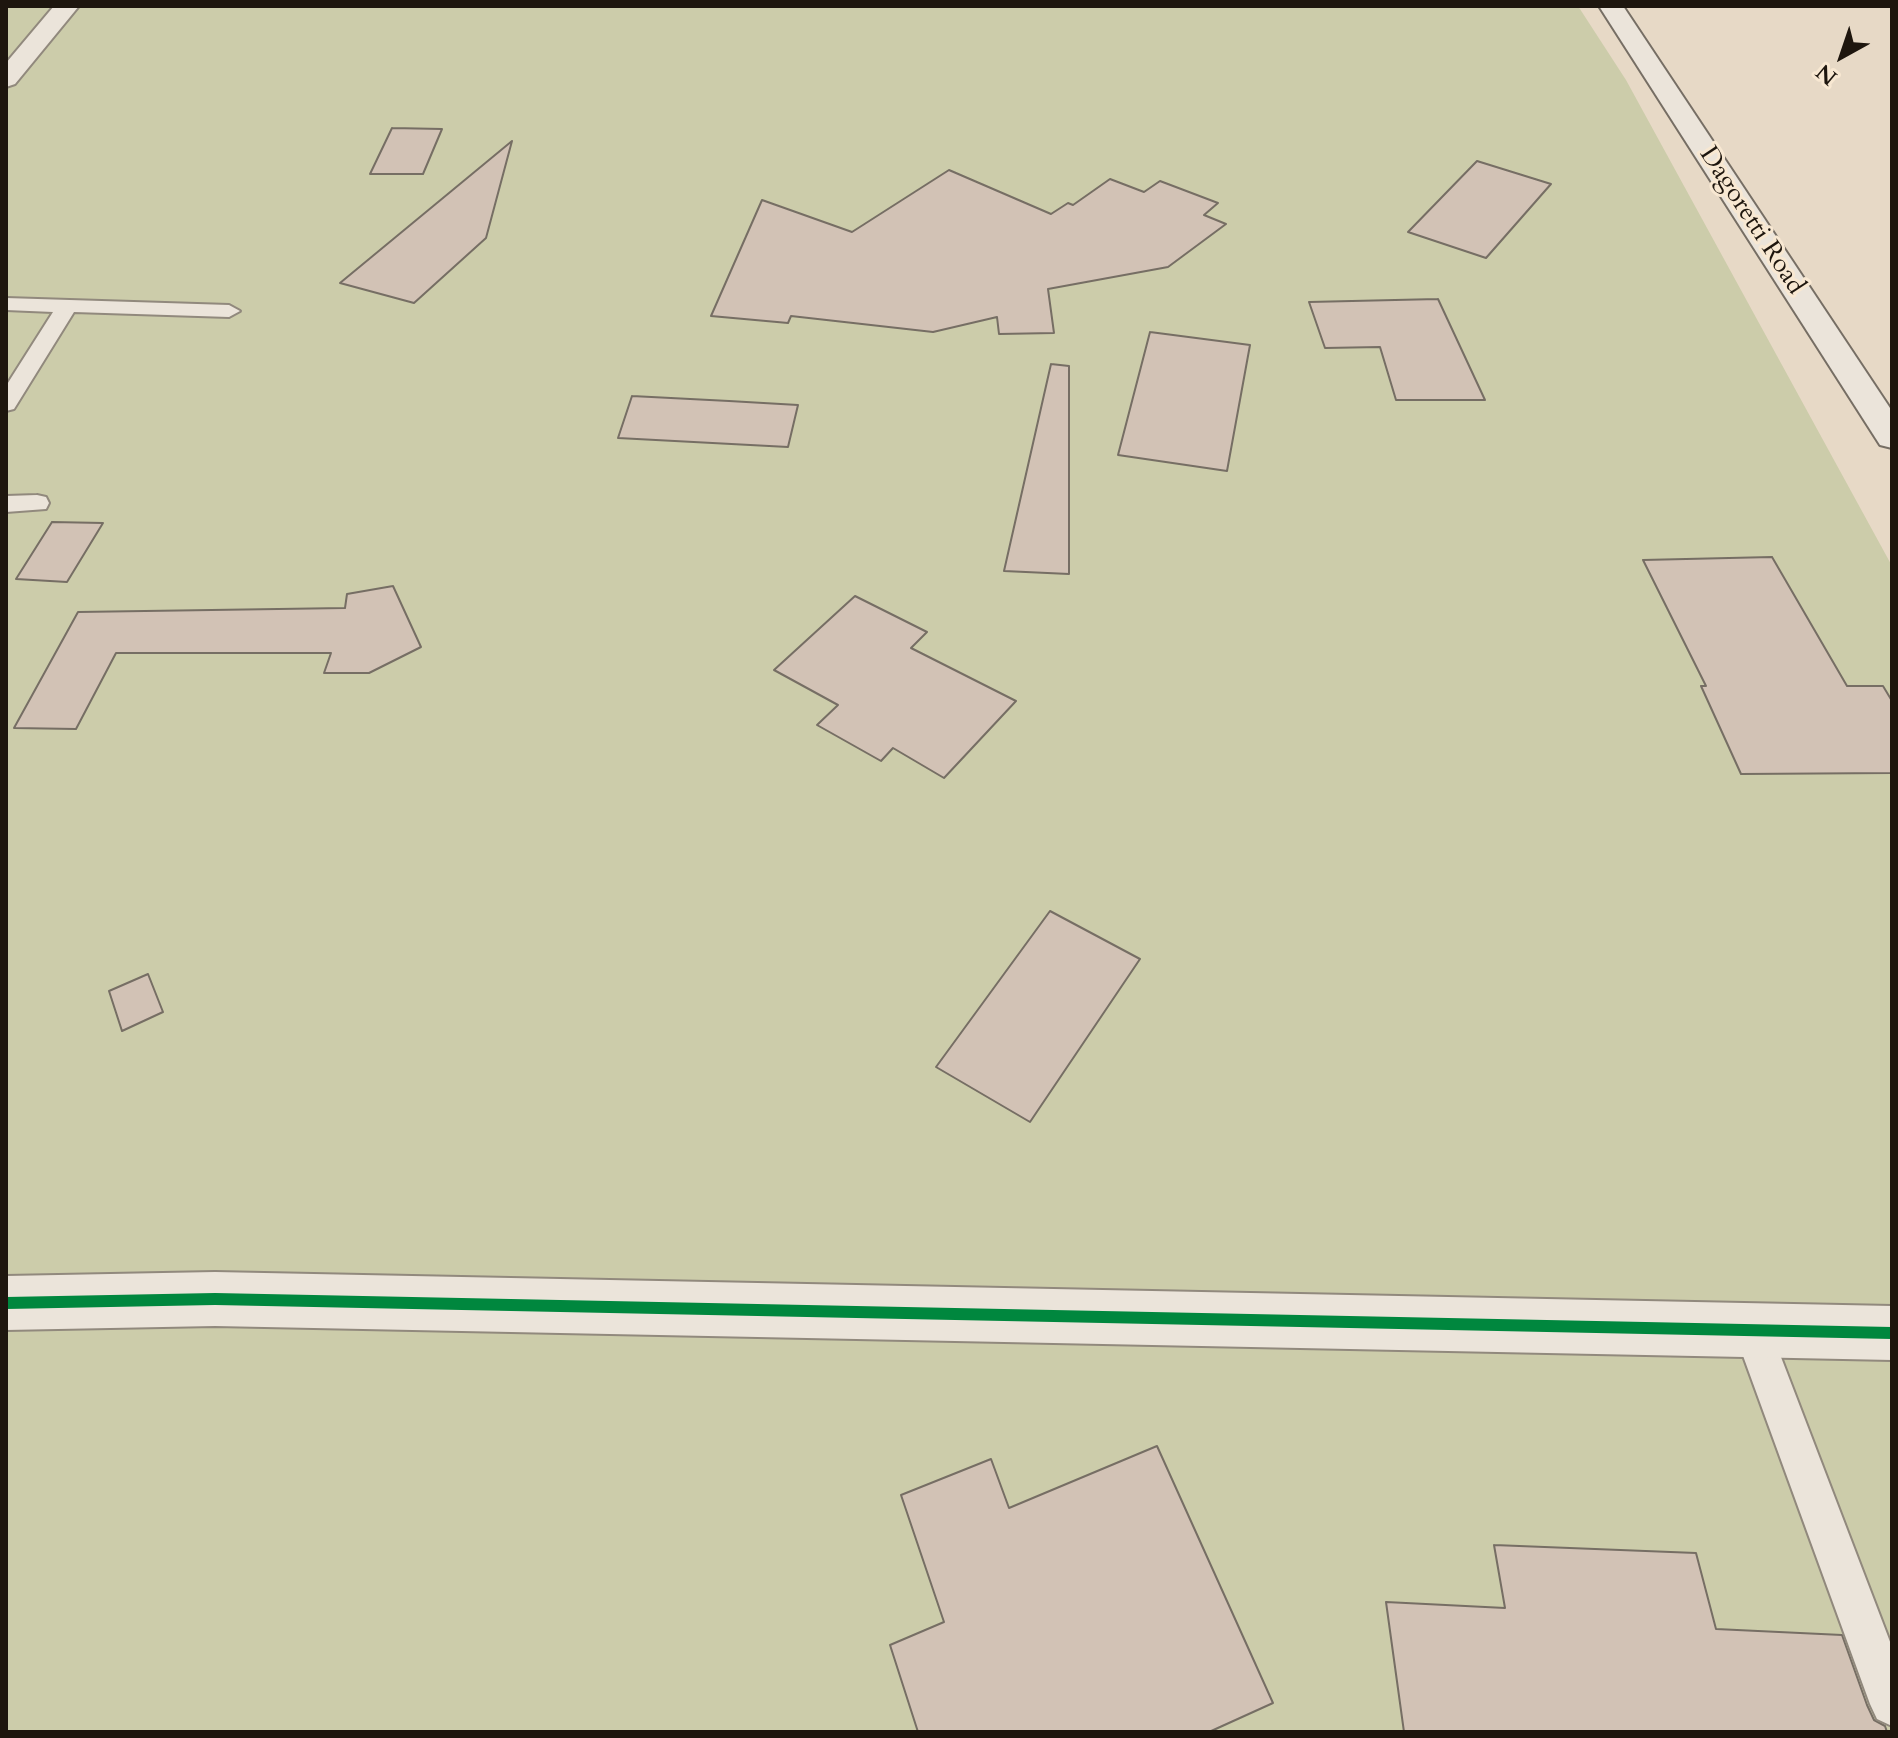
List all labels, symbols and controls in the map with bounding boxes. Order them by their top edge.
north arrow [1802,16,1882,96]
text: N [1810,57,1844,92]
street label: Dagoretti Road [1692,141,1810,301]

